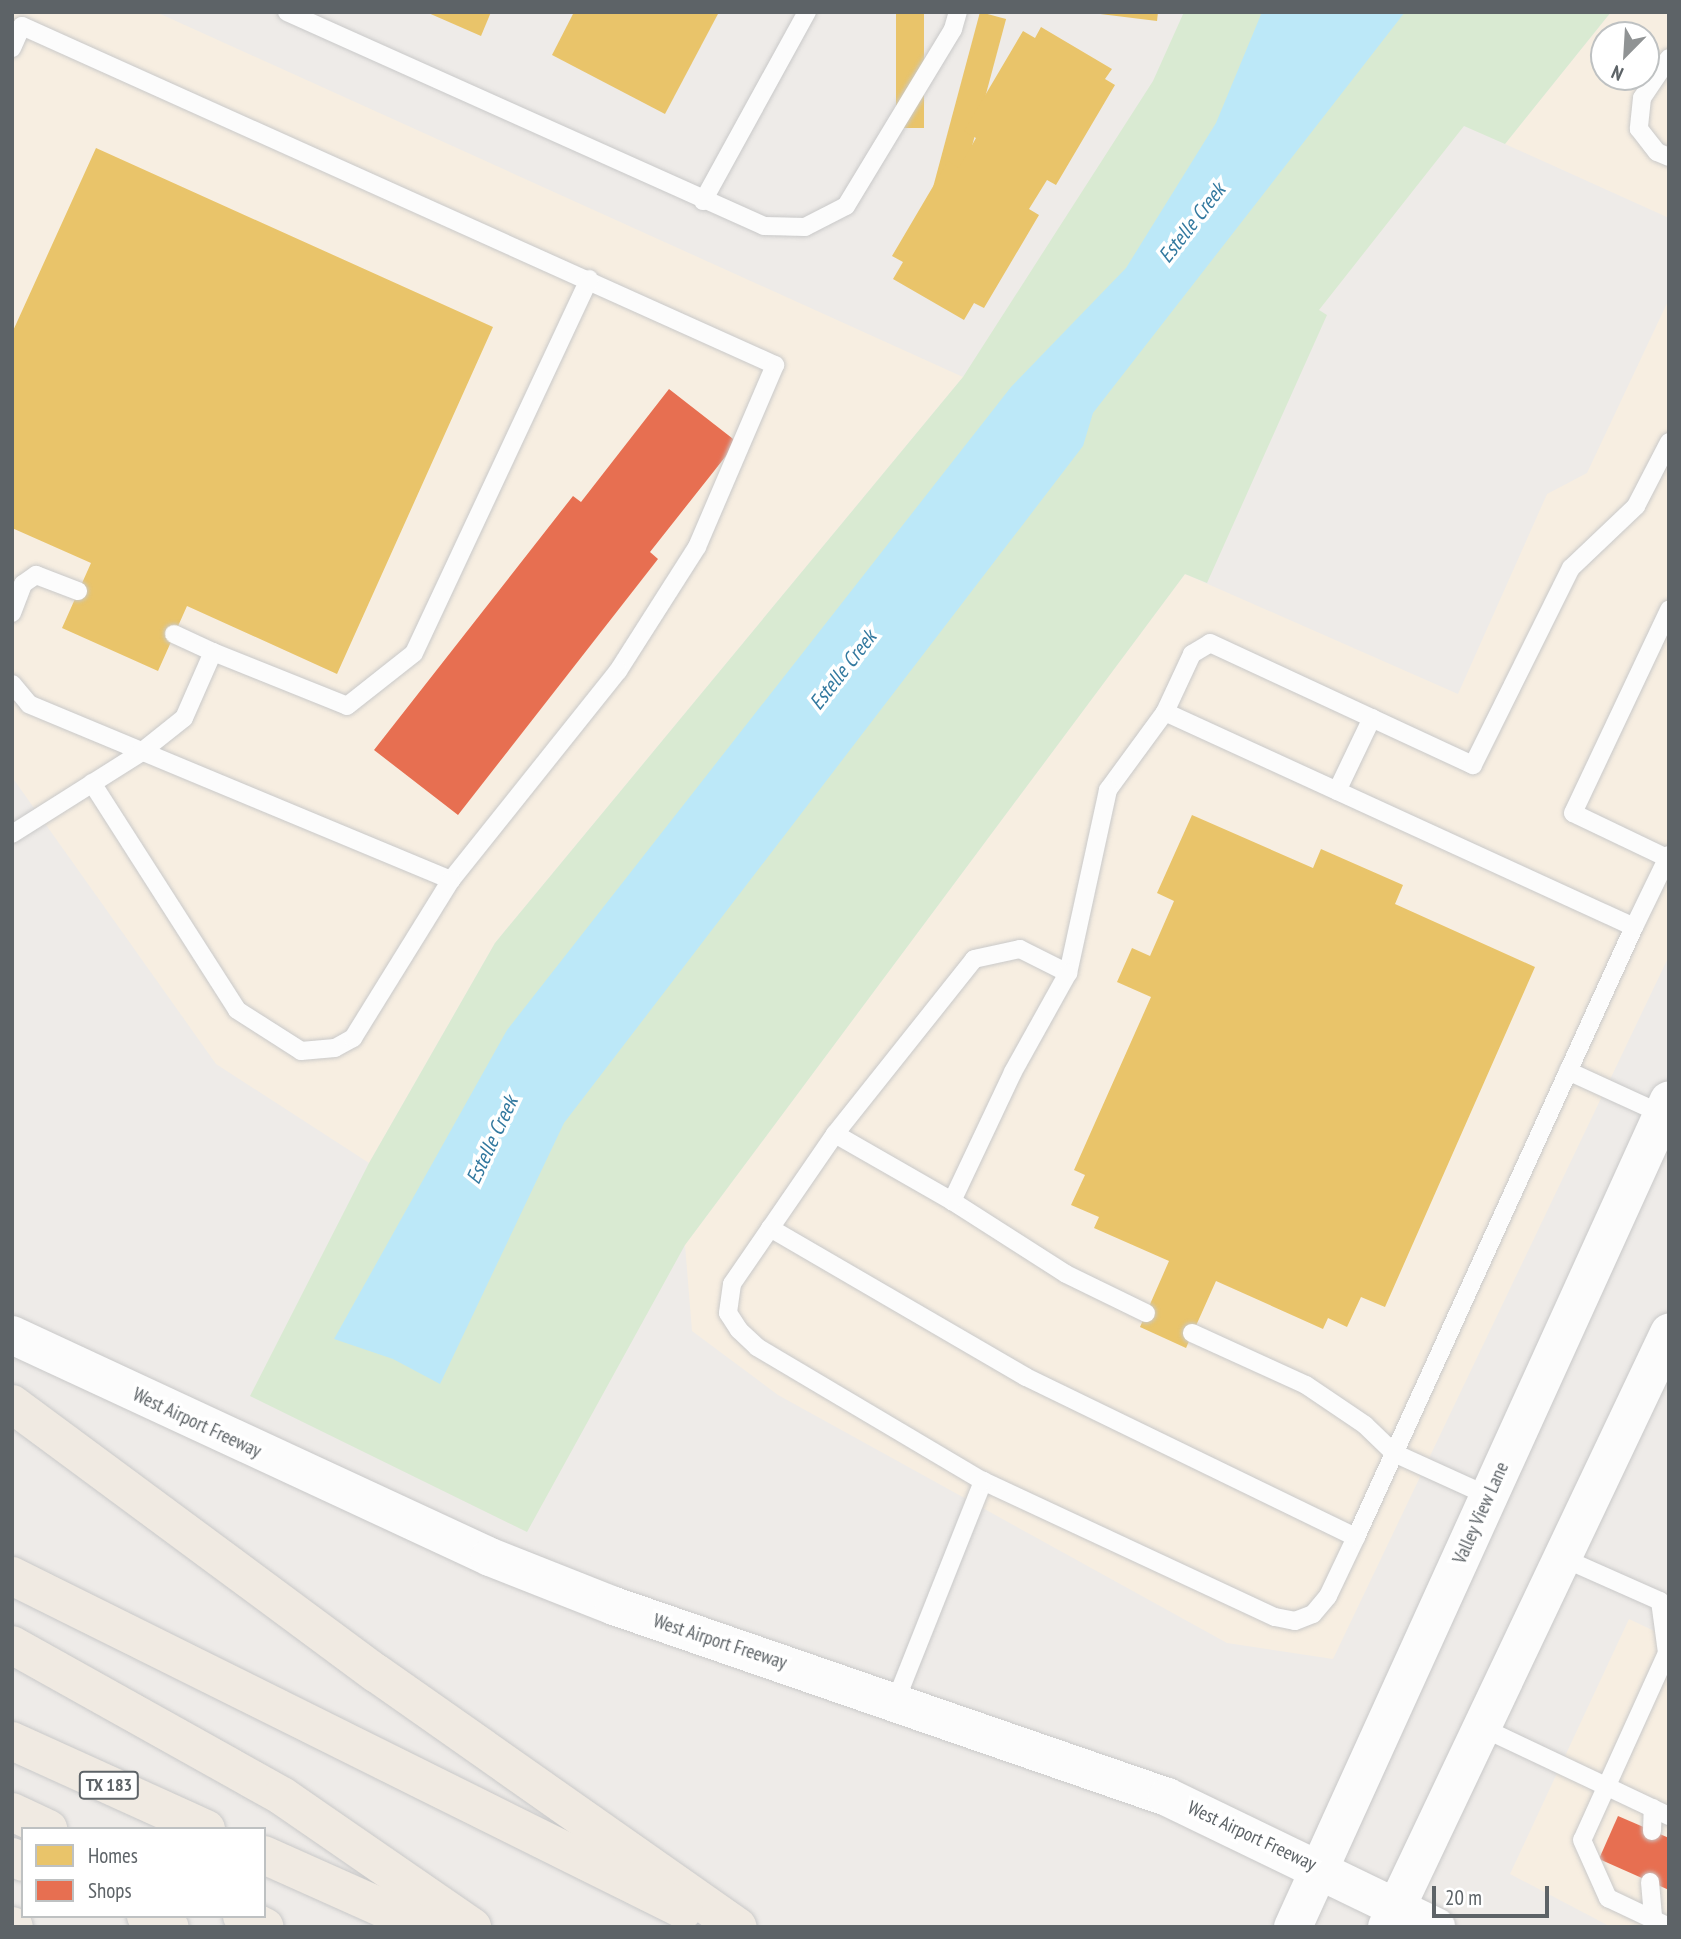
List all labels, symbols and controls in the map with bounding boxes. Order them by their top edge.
north arrow [1590,21,1660,91]
text: N [1608,60,1627,86]
water label: Estelle Creek [1153,178,1231,268]
water label: Estelle Creek [804,625,882,715]
water label: Estelle Creek [461,1092,523,1188]
street label: West Airport Freeway [129,1383,265,1463]
street label: Valley View Lane [1448,1458,1514,1568]
street label: West Airport Freeway [650,1610,790,1674]
road number: TX 183 [78,1770,140,1800]
street label: West Airport Freeway [1184,1796,1320,1876]
legend [21,1827,266,1918]
text: Homes [88,1842,138,1869]
scale bar [1436,1872,1553,1916]
text: Shops [88,1877,132,1904]
text: 20 m [1445,1884,1482,1911]

